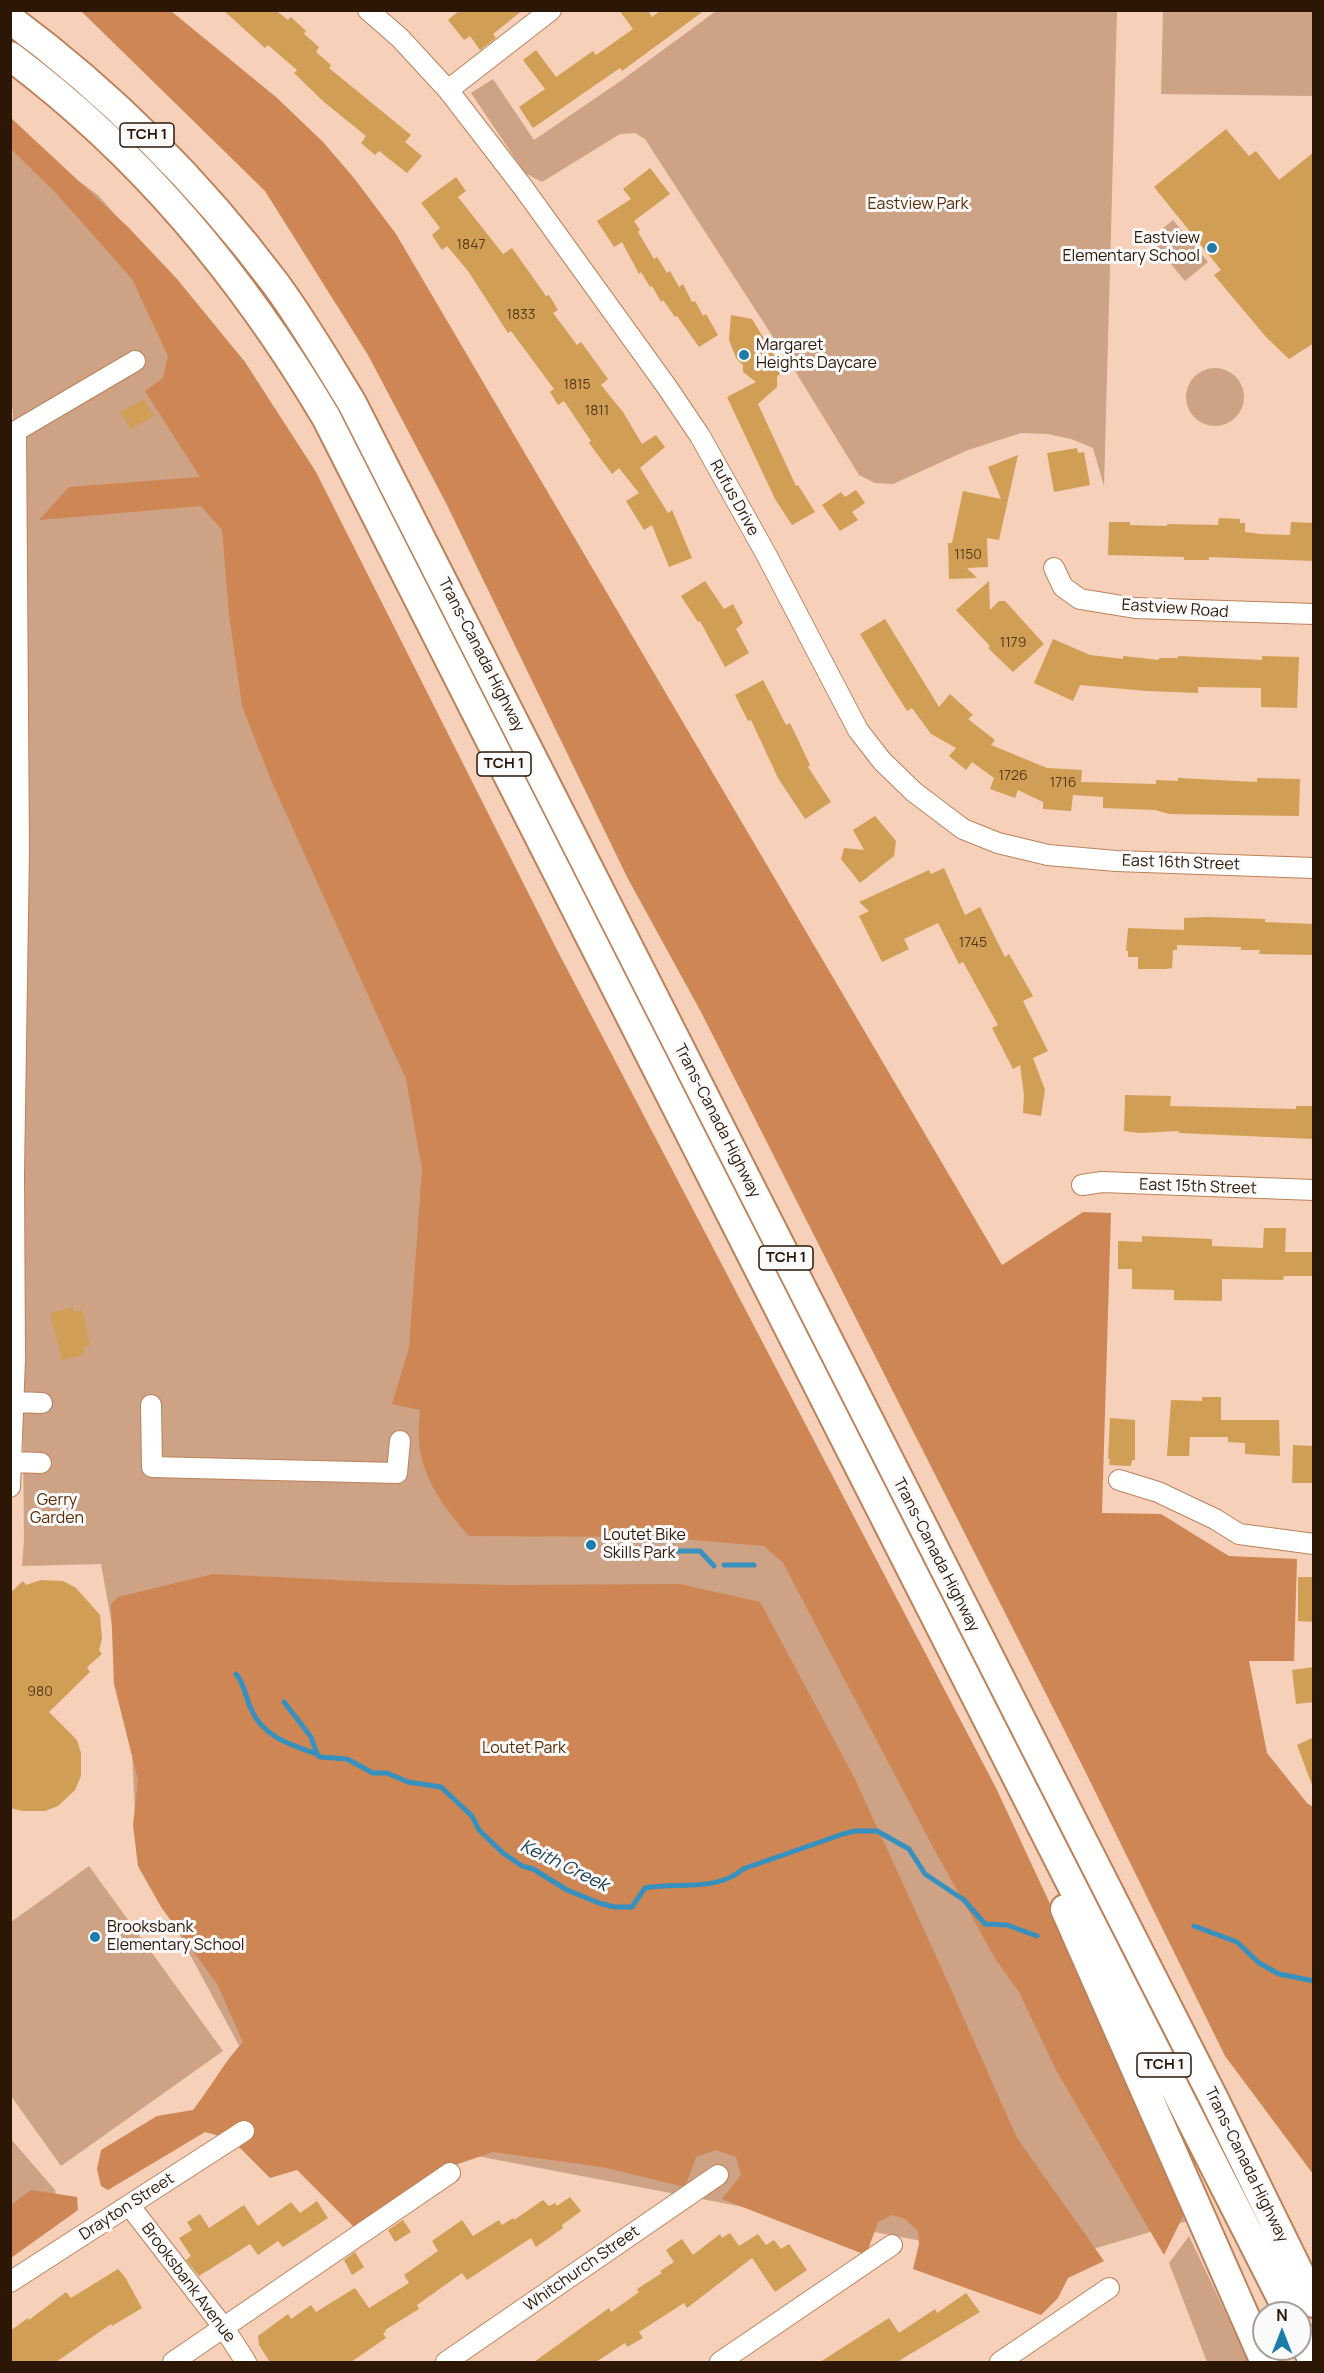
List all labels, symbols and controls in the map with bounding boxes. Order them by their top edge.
road number: TCH 1 [120,123,174,147]
park label: Eastview Park [867,195,969,215]
place label: Eastview Elementary School [1062,229,1200,267]
house number: 1847 [457,237,485,253]
marker: Eastview Elementary School [1205,241,1219,255]
house number: 1833 [506,307,536,323]
place label: Margaret Heights Daycare [756,336,877,374]
marker: Margaret Heights Daycare [737,348,751,362]
house number: 1815 [563,377,591,393]
house number: 1811 [585,403,609,419]
street label: Rufus Drive [705,457,763,539]
house number: 1150 [954,547,982,563]
street label: Trans-Canada Highway [434,575,528,735]
street label: Eastview Road [1121,596,1229,622]
house number: 1179 [1000,635,1026,651]
road number: TCH 1 [477,752,531,776]
house number: 1726 [998,768,1028,784]
house number: 1716 [1050,775,1076,791]
street label: East 16th Street [1122,851,1240,875]
house number: 1745 [959,935,987,951]
street label: Trans-Canada Highway [670,1041,764,1201]
street label: East 15th Street [1139,1175,1257,1199]
road number: TCH 1 [759,1246,813,1270]
street label: Trans-Canada Highway [889,1475,983,1635]
park label: Gerry Garden [30,1491,84,1529]
place label: Loutet Bike Skills Park [603,1526,686,1564]
marker: Loutet Bike Skills Park [584,1538,598,1552]
house number: 980 [27,1684,53,1700]
park label: Loutet Park [482,1739,566,1759]
water label: Keith Creek [516,1835,612,1897]
place label: Brooksbank Elementary School [107,1918,245,1956]
marker: Brooksbank Elementary School [88,1930,102,1944]
road number: TCH 1 [1137,2053,1191,2077]
street label: Trans-Canada Highway [1200,2084,1292,2246]
street label: Drayton Street [76,2169,178,2245]
street label: Brooksbank Avenue [137,2220,239,2346]
street label: Whitchurch Street [521,2222,643,2316]
north arrow [1252,2301,1312,2361]
text: N [1276,2304,1288,2326]

